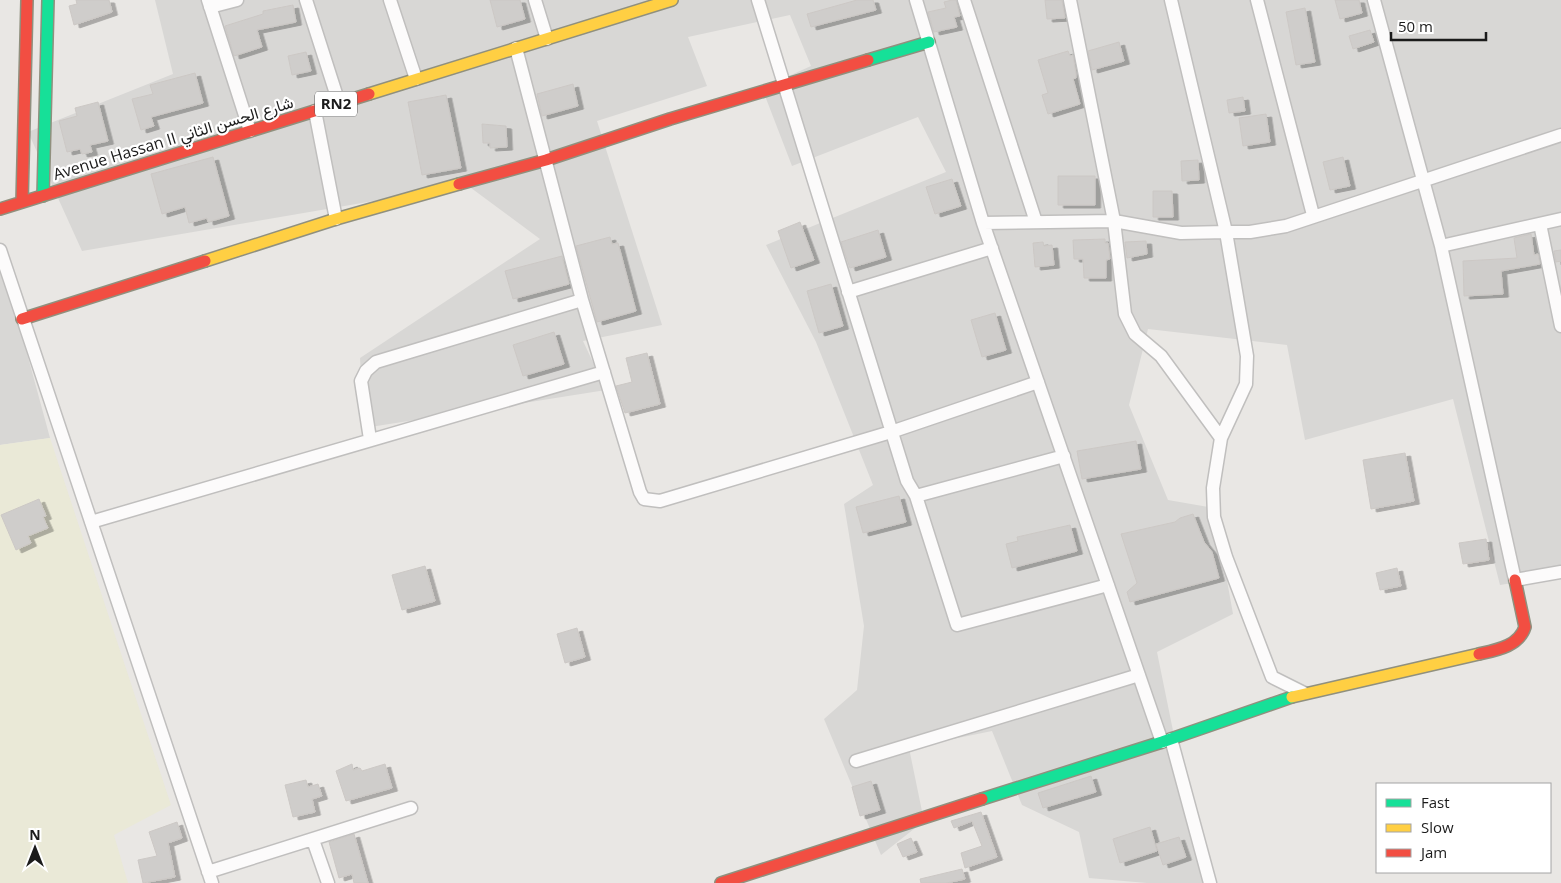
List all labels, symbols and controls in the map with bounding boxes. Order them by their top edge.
scale bar [1391,10,1486,42]
text: 50 m [1398,16,1433,36]
street label: Avenue Hassan II شارع الحسن الثاني [50,91,297,188]
road number: RN2 [315,92,357,116]
legend [1376,783,1551,873]
text: Fast [1421,792,1450,812]
text: Slow [1421,817,1454,837]
north arrow [10,823,60,873]
text: N [29,825,41,844]
text: Jam [1419,842,1447,862]

